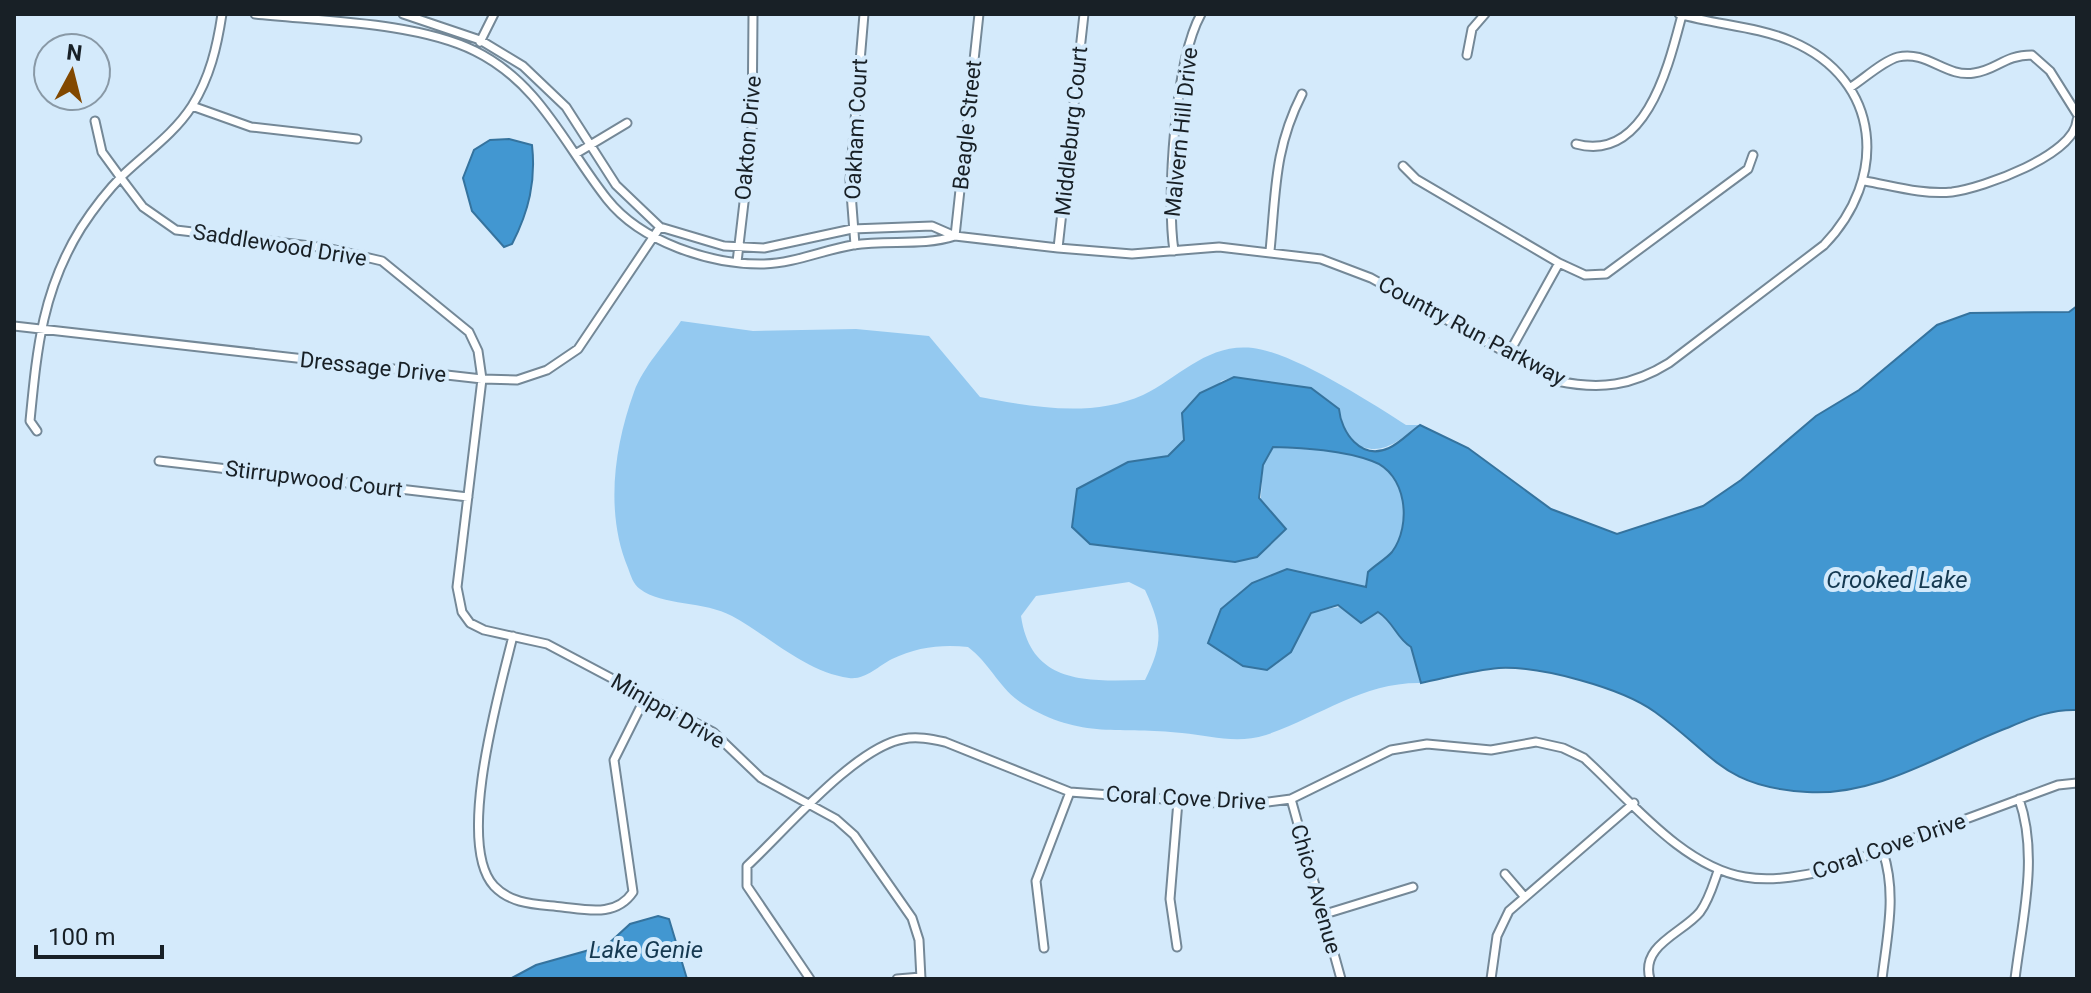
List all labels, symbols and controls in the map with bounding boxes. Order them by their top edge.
north arrow [32,32,112,112]
text: N [65,39,84,66]
street label: Middleburg Court [1050,45,1092,217]
street label: Malvern Hill Drive [1160,46,1202,218]
street label: Oakham Court [840,58,872,200]
street label: Beagle Street [948,59,986,191]
street label: Oakton Drive [730,75,766,201]
street label: Saddlewood Drive [191,219,369,271]
street label: Country Run Parkway [1374,271,1570,391]
street label: Dressage Drive [299,347,447,387]
street label: Stirrupwood Court [224,456,404,502]
water label: Crooked Lake [1826,566,1968,594]
street label: Minippi Drive [607,668,729,754]
street label: Coral Cove Drive [1105,781,1267,815]
street label: Coral Cove Drive [1809,808,1969,884]
street label: Chico Avenue [1286,822,1346,956]
scale bar [36,909,162,959]
text: 100 m [48,923,115,951]
water label: Lake Genie [589,936,703,964]

